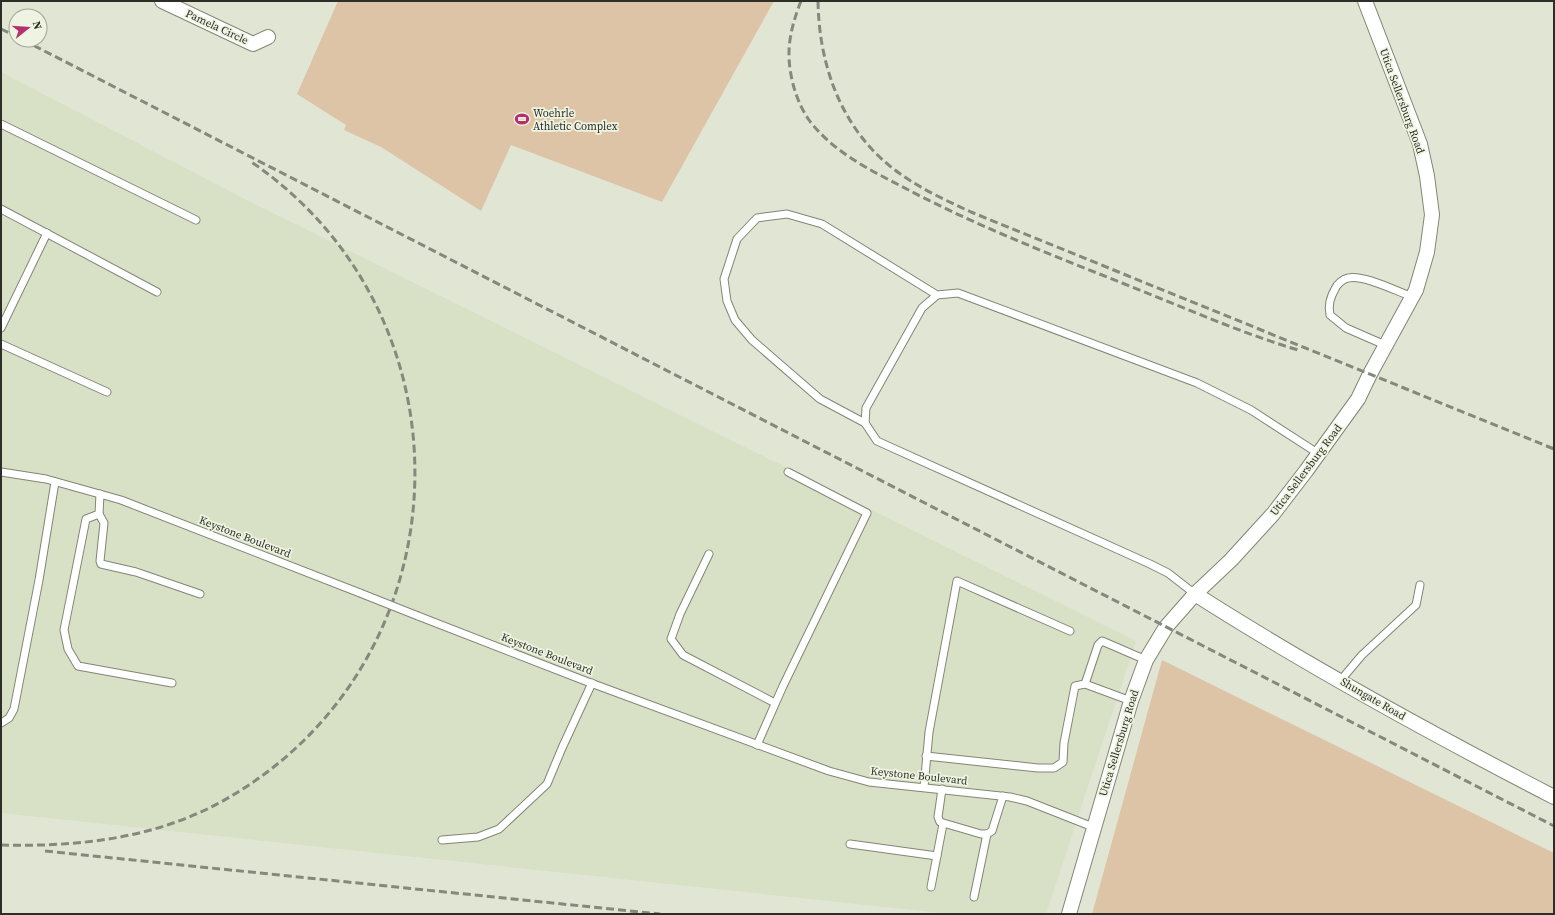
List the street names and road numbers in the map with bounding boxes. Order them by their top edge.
street label: Pamela Circle [183,6,251,48]
street label: Utica Sellersburg Road [1376,46,1428,156]
street label: Utica Sellersburg Road [1267,421,1346,519]
street label: Keystone Boulevard [197,513,294,562]
street label: Keystone Boulevard [499,630,596,679]
street label: Shungate Road [1338,674,1409,724]
street label: Utica Sellersburg Road [1096,687,1143,798]
street label: Keystone Boulevard [870,763,969,789]

